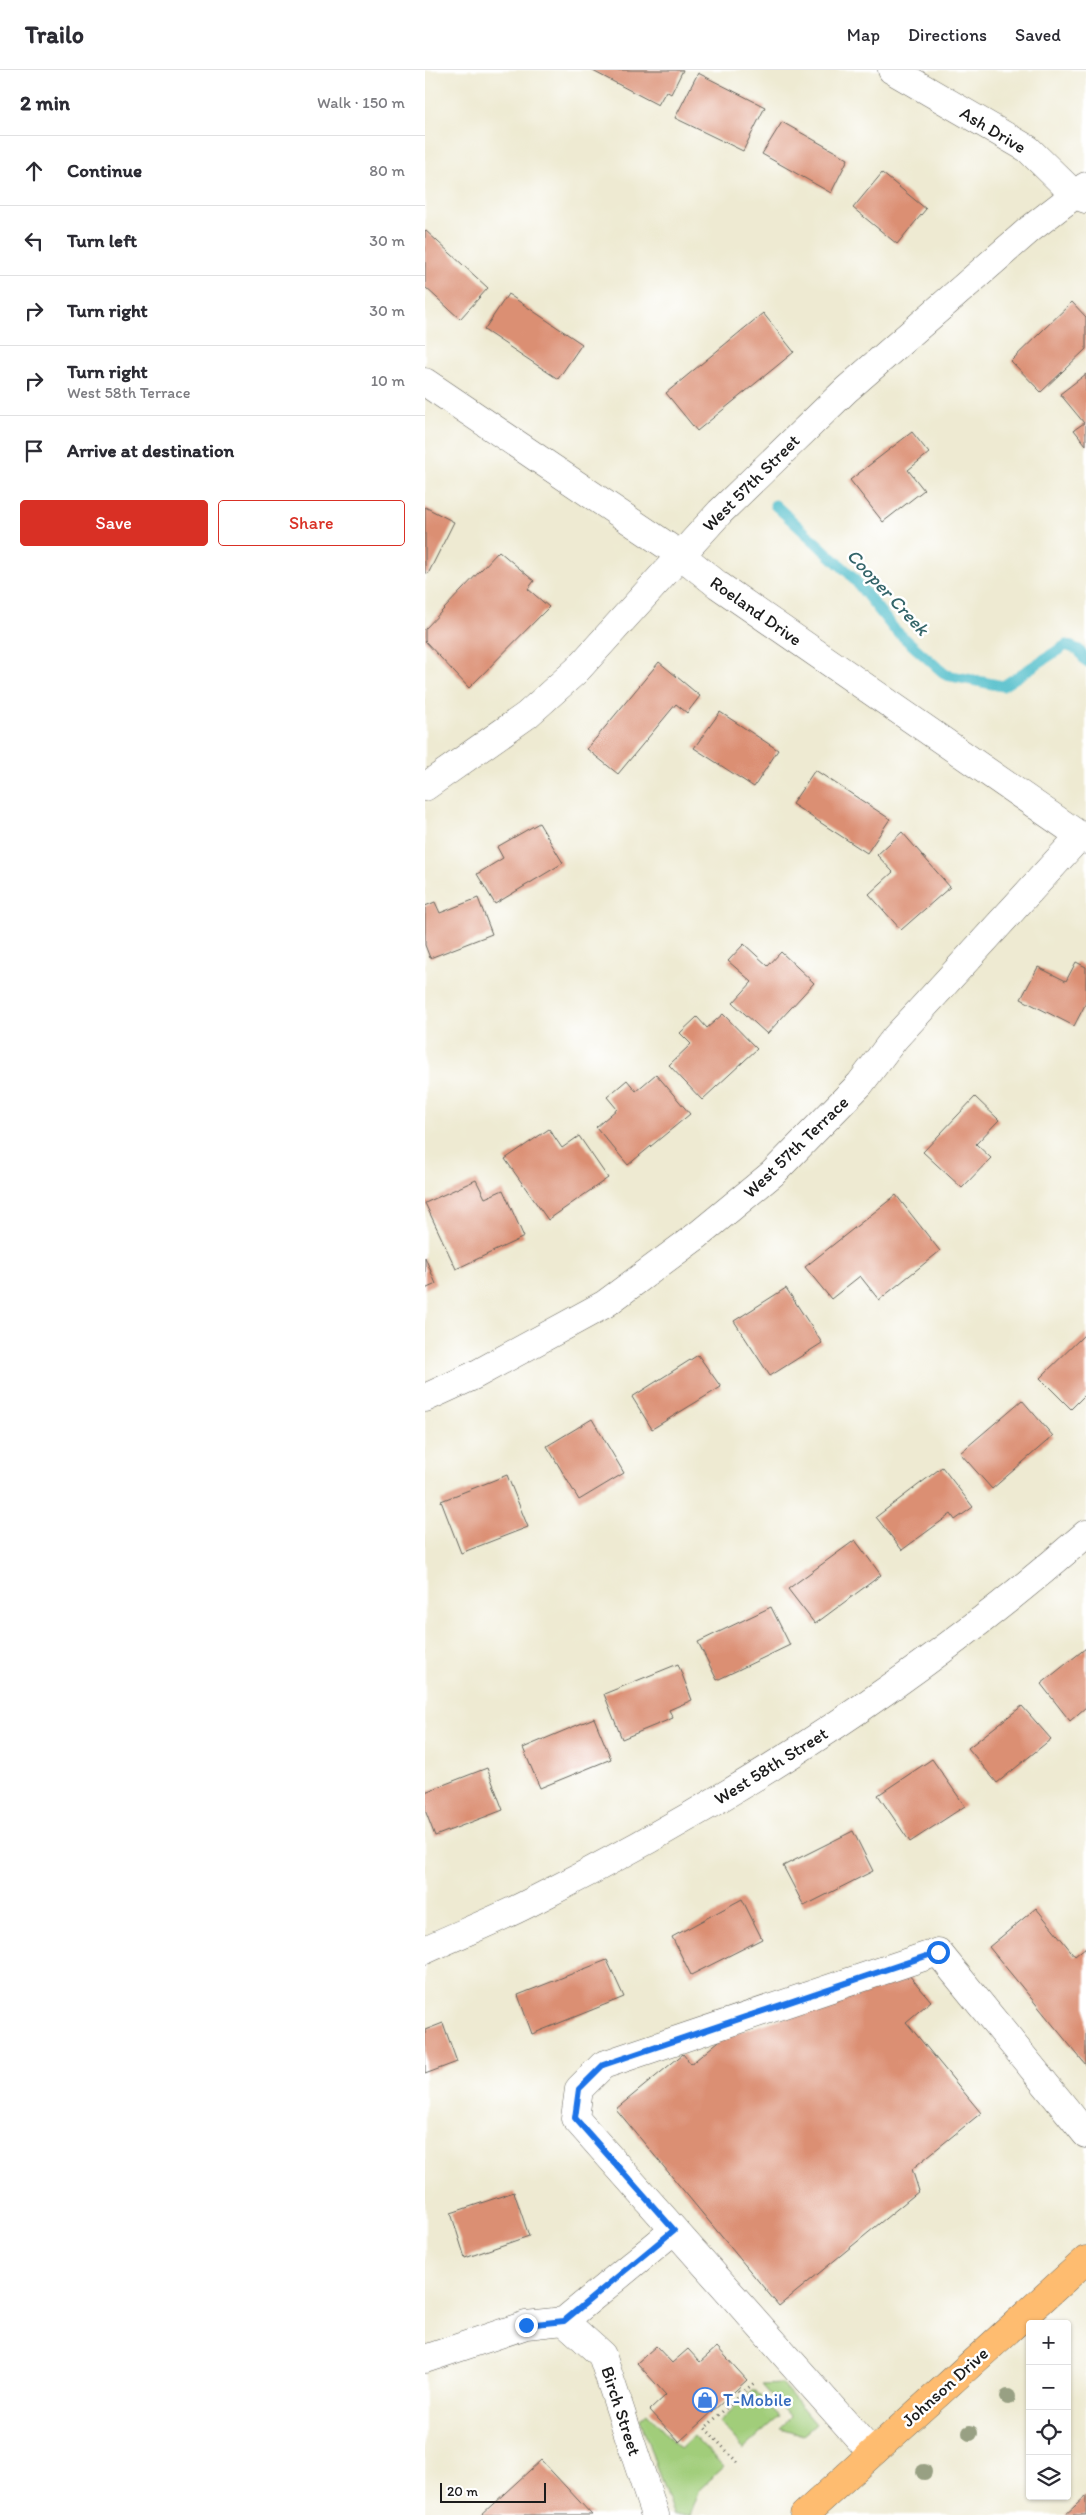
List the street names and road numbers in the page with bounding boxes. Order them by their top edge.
street label: Ash Drive [956,102,1030,158]
street label: West 57th Street [698,429,805,536]
street label: Roeland Drive [706,571,806,651]
street label: West 57th Terrace [739,1091,853,1203]
street label: West 58th Street [710,1722,832,1810]
street label: Johnson Drive [897,2342,993,2432]
street label: Birch Street [596,2363,646,2459]

